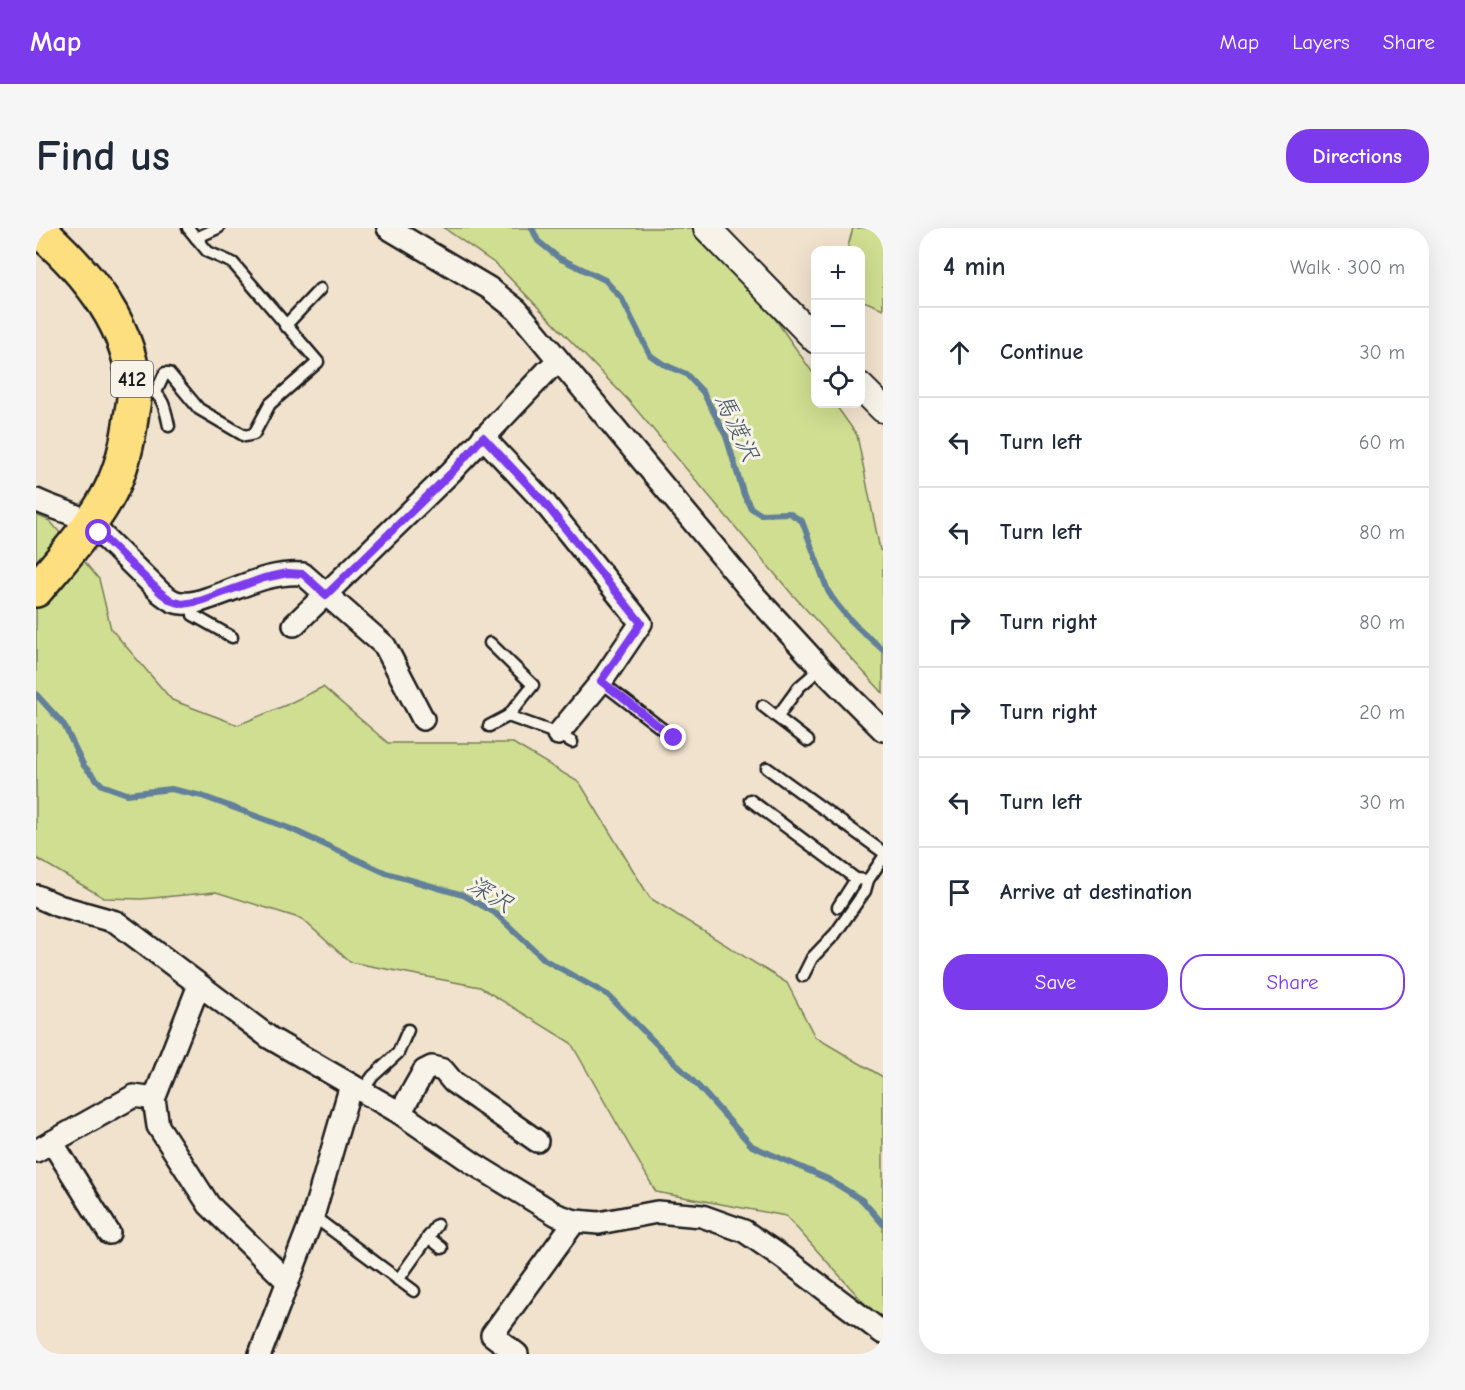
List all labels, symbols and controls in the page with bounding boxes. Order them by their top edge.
text: Map [30,26,81,58]
text: Map [1220,30,1259,54]
text: Layers [1292,30,1350,54]
text: Share [1383,30,1435,54]
button: Directions [1286,129,1429,183]
text: Find us [36,132,170,181]
map controls [811,246,865,408]
button: + [811,246,865,300]
text: 4 min [943,252,1006,282]
text: Walk · 300 m [1290,256,1405,279]
button: − [811,300,865,354]
icon: ahead [943,336,976,369]
text: Continue [1000,339,1083,365]
text: 30 m [1359,341,1405,364]
button: locate [811,354,865,408]
road number: 412 [111,361,153,397]
water label: 馬渡沢 [709,388,765,466]
icon: left [943,426,976,459]
text: Turn left [1000,429,1082,455]
text: 60 m [1359,431,1405,454]
icon: left [943,516,976,549]
route start [85,519,111,545]
text: Turn left [1000,519,1082,545]
text: 80 m [1359,521,1405,544]
icon: right [943,606,976,639]
text: Turn right [1000,609,1097,635]
text: 80 m [1359,611,1405,634]
icon: right [943,696,976,729]
text: Turn right [1000,699,1097,725]
text: 20 m [1359,701,1405,724]
route end [660,724,686,750]
icon: left [943,786,976,819]
text: Turn left [1000,789,1082,815]
text: 30 m [1359,791,1405,814]
water label: 深沢 [462,870,519,919]
icon: arrive [943,876,976,909]
text: Arrive at destination [1000,879,1192,905]
button: Save [943,954,1168,1010]
button: Share [1180,954,1405,1010]

